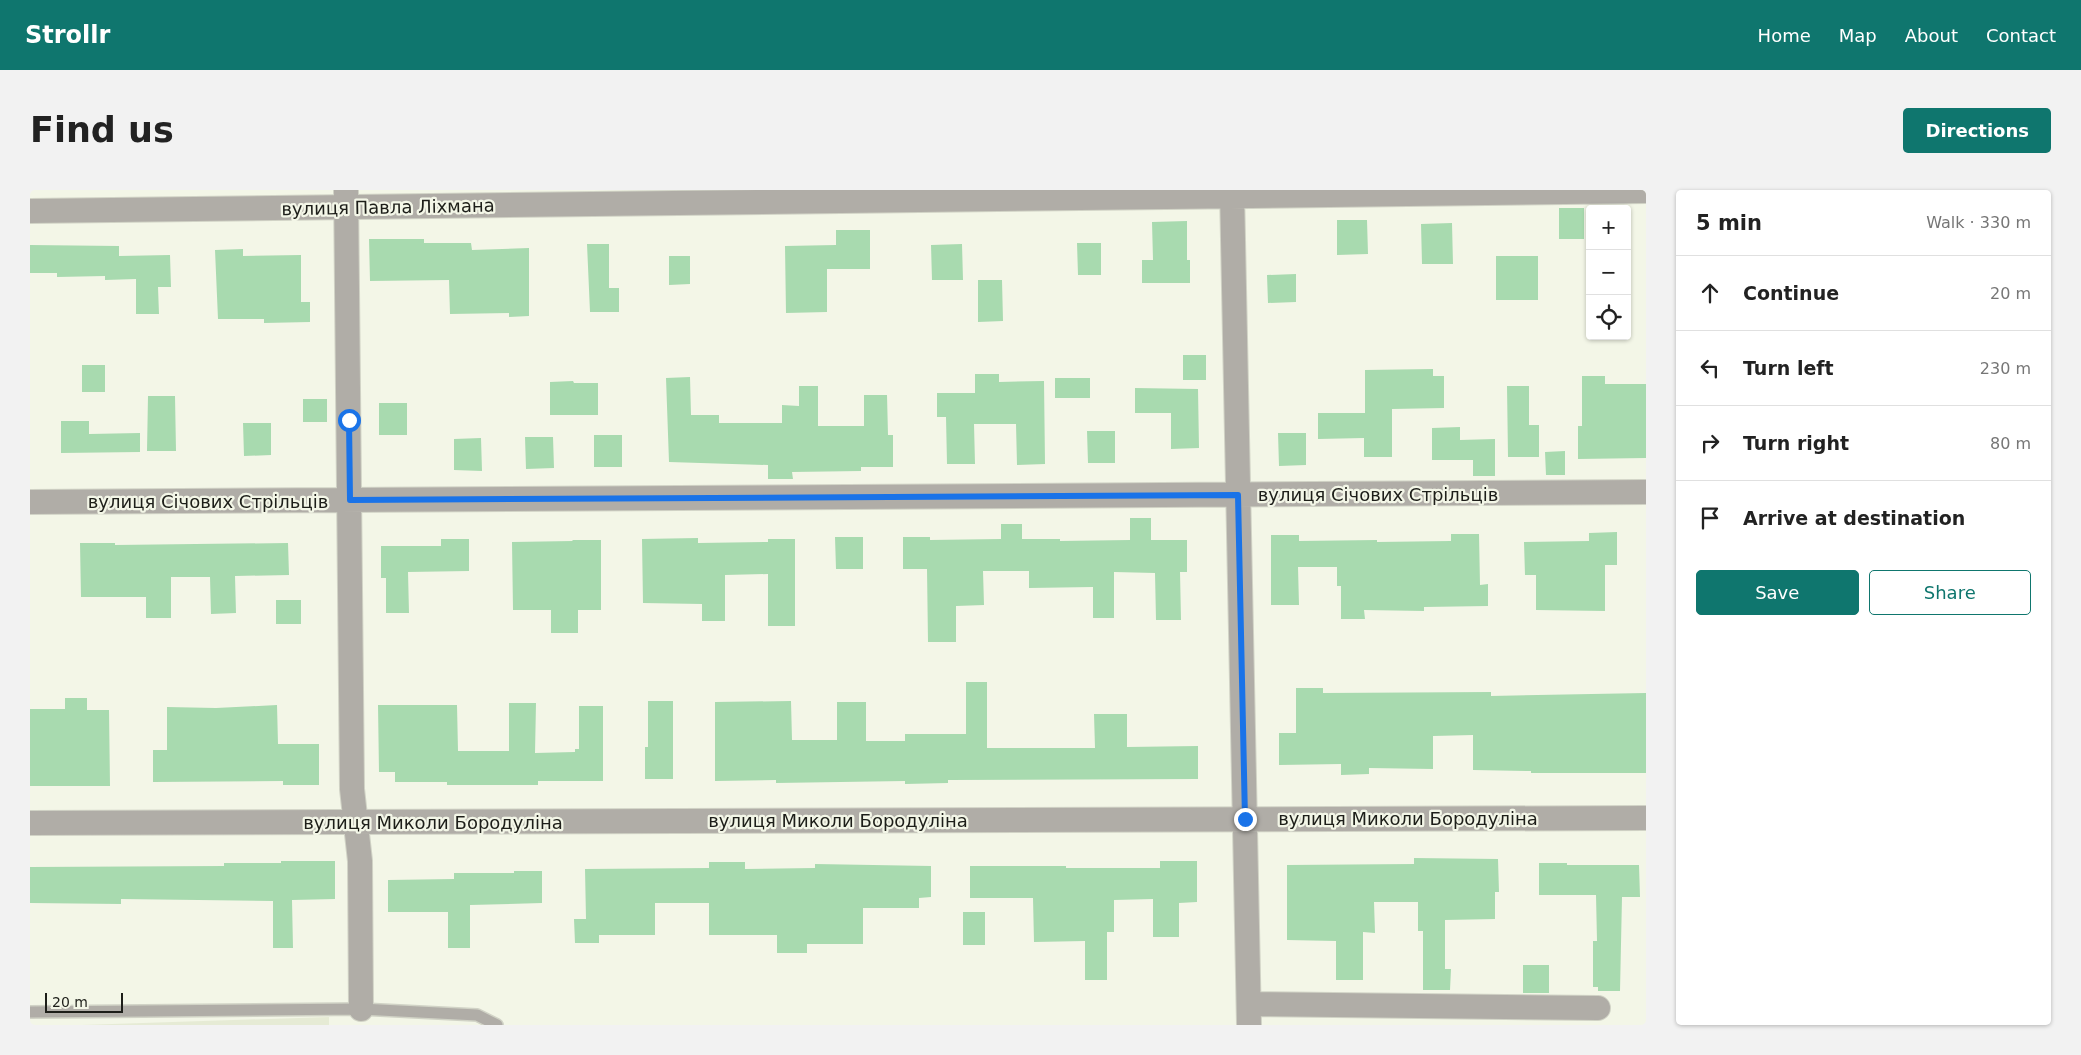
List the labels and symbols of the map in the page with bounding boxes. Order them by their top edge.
street label: вулиця Павла Ліхмана [281,195,495,219]
route start [338,409,361,432]
street label: вулиця Січових Стрільців [1258,484,1498,505]
street label: вулиця Січових Стрільців [88,491,328,512]
route end [1234,808,1257,831]
street label: вулиця Миколи Бородуліна [1278,808,1538,829]
street label: вулиця Миколи Бородуліна [708,810,968,831]
street label: вулиця Миколи Бородуліна [303,812,563,833]
scale bar [45,990,122,1013]

